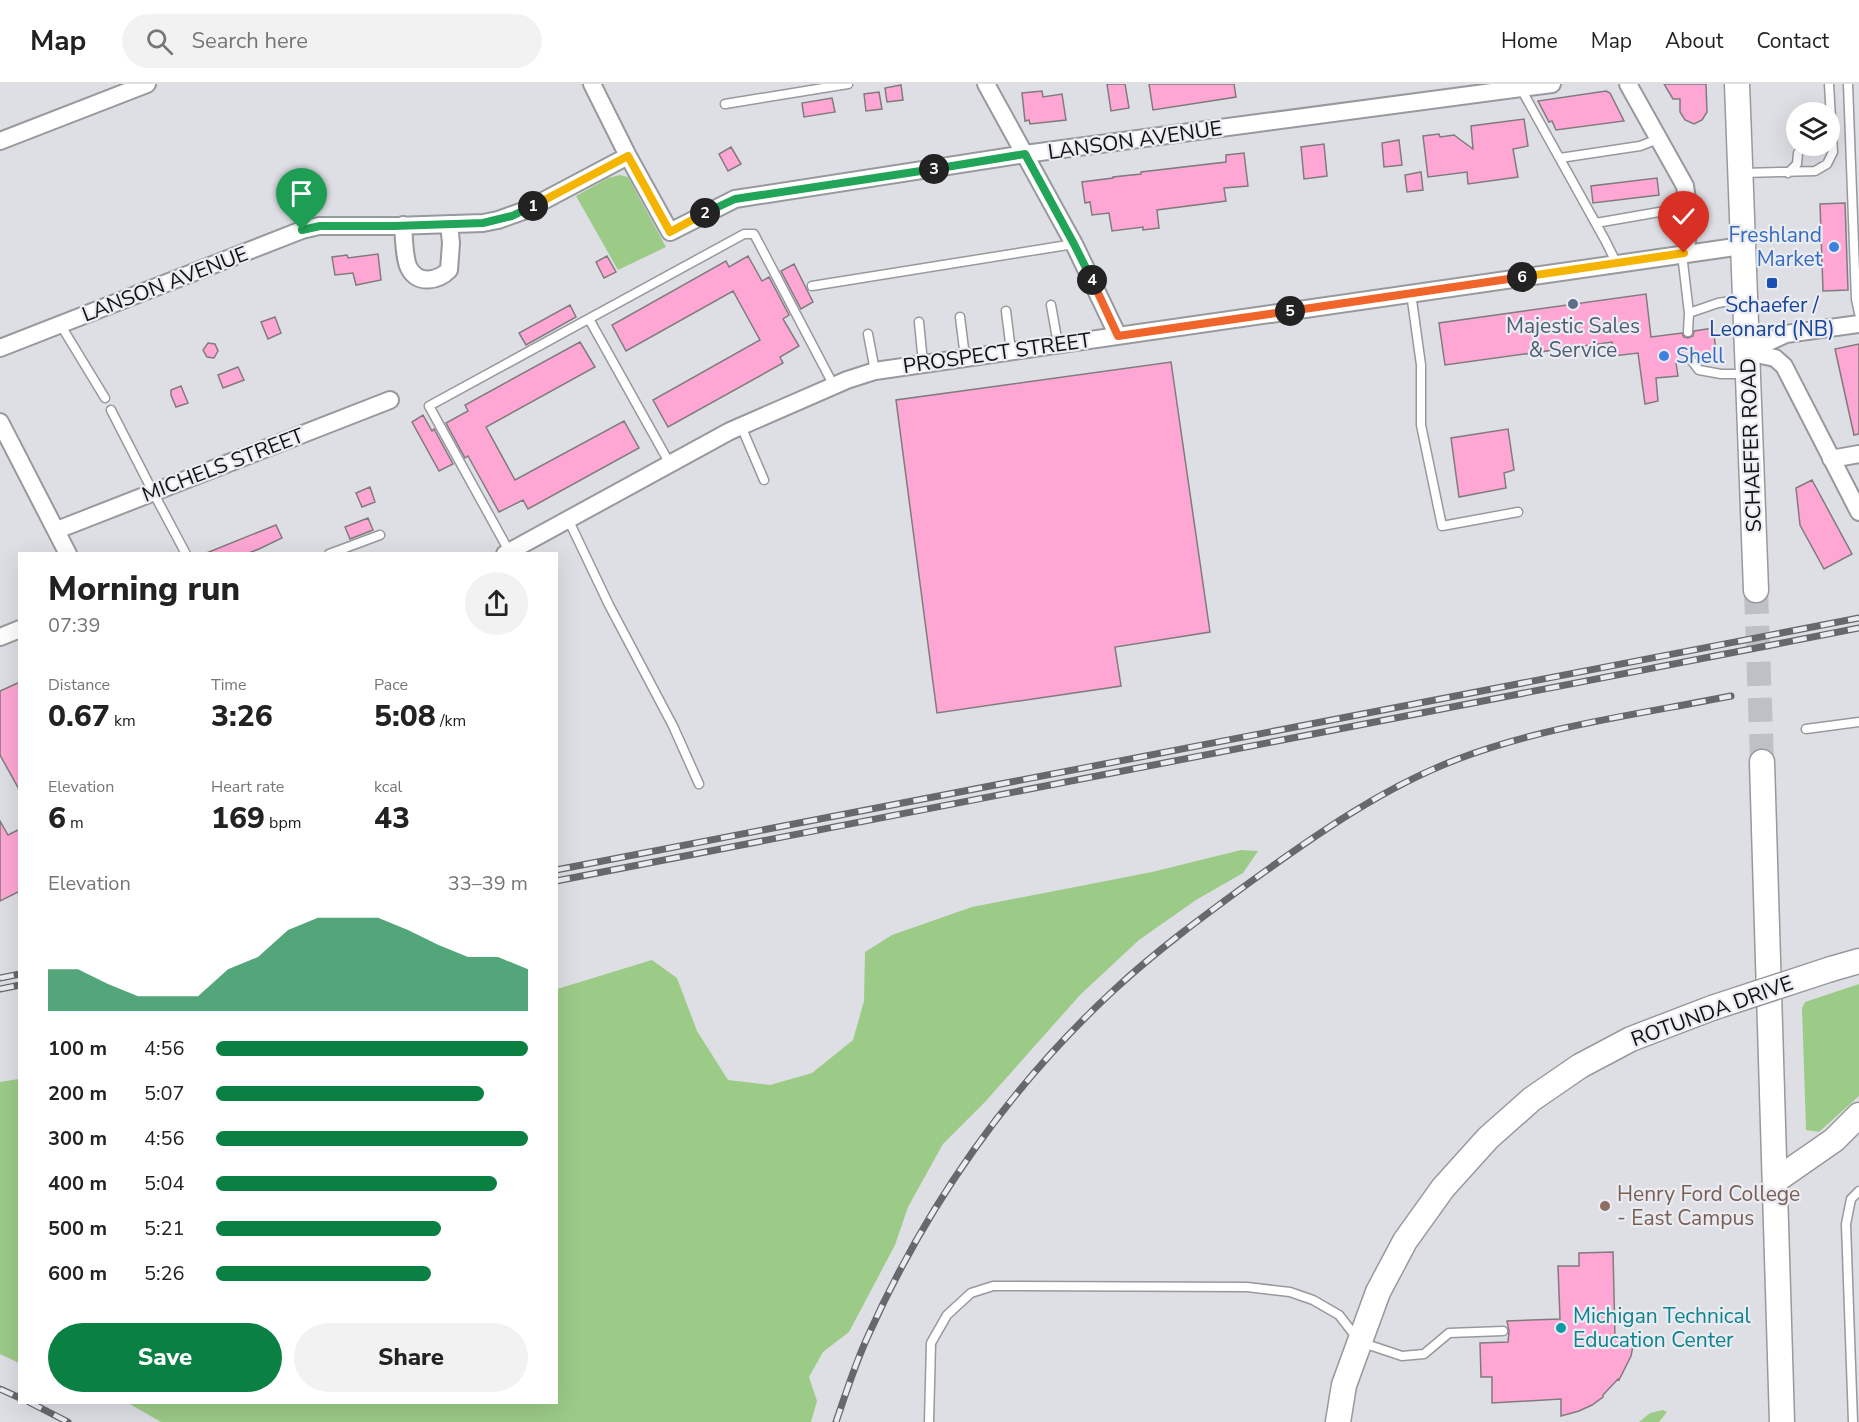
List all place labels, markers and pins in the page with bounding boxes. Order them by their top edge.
pin: 3 [919,154,949,184]
pin [276,168,327,230]
pin: 1 [518,191,548,221]
pin [1658,191,1709,253]
pin: 2 [690,198,720,228]
place label: Freshland Market [1729,221,1823,273]
marker: Freshland Market [1827,240,1841,254]
pin: 6 [1507,262,1537,292]
pin: 4 [1077,265,1107,295]
marker: Schaefer / Leonard (NB) [1765,276,1779,290]
place label: Schaefer / Leonard (NB) [1709,291,1835,343]
pin: 5 [1275,296,1305,326]
marker: Majestic Sales & Service [1566,297,1580,311]
place label: Majestic Sales & Service [1506,312,1640,364]
place label: Shell [1676,342,1725,370]
marker: Shell [1657,349,1671,363]
place label: Henry Ford College - East Campus [1617,1180,1800,1232]
marker: Henry Ford College - East Campus [1598,1199,1612,1213]
place label: Michigan Technical Education Center [1573,1302,1752,1354]
marker: Michigan Technical Education Center [1554,1321,1568,1335]

